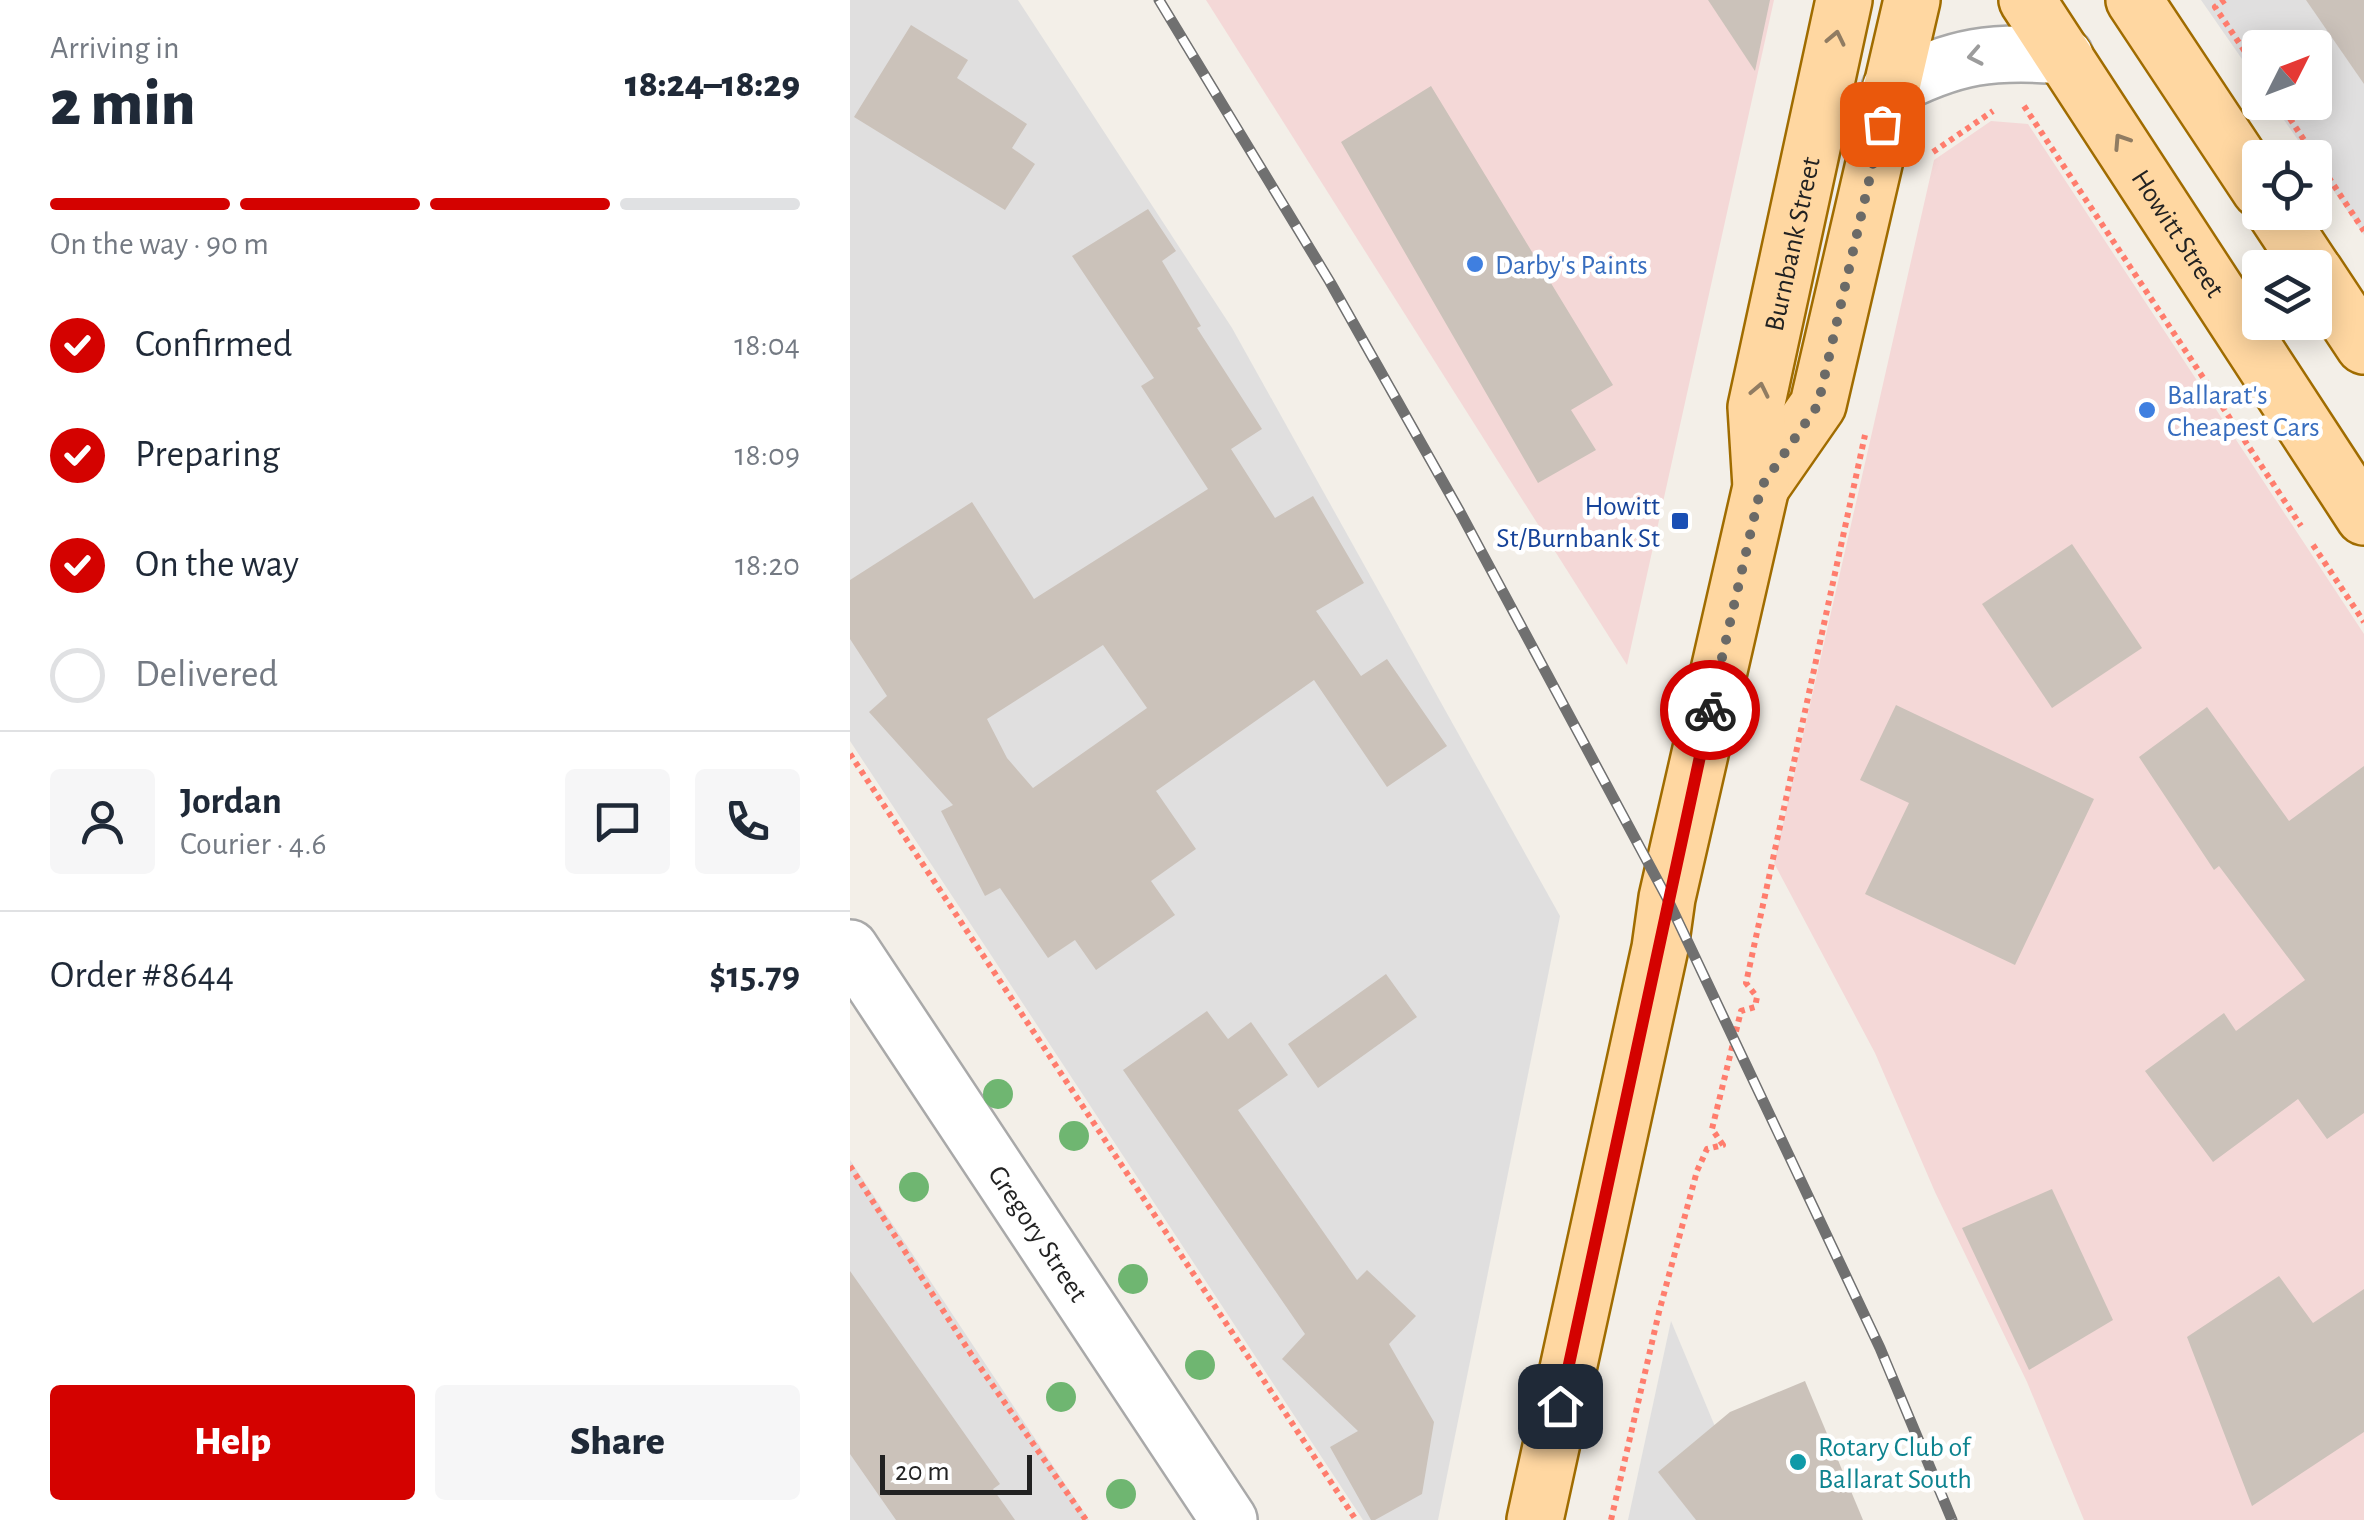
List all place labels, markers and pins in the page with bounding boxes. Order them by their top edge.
pin [1840,82,1925,167]
place label: Darby's Paints [1495,252,1648,280]
marker: Darby's Paints [1464,253,1486,275]
place label: Ballarat's Cheapest Cars [2167,382,2320,442]
marker: Ballarat's Cheapest Cars [2136,399,2158,421]
place label: Howitt St/Burnbank St [1496,493,1660,553]
marker: Howitt St/Burnbank St [1669,510,1691,532]
pin [1518,1364,1603,1449]
place label: Rotary Club of Ballarat South [1818,1434,1972,1494]
marker: Rotary Club of Ballarat South [1787,1451,1809,1473]

